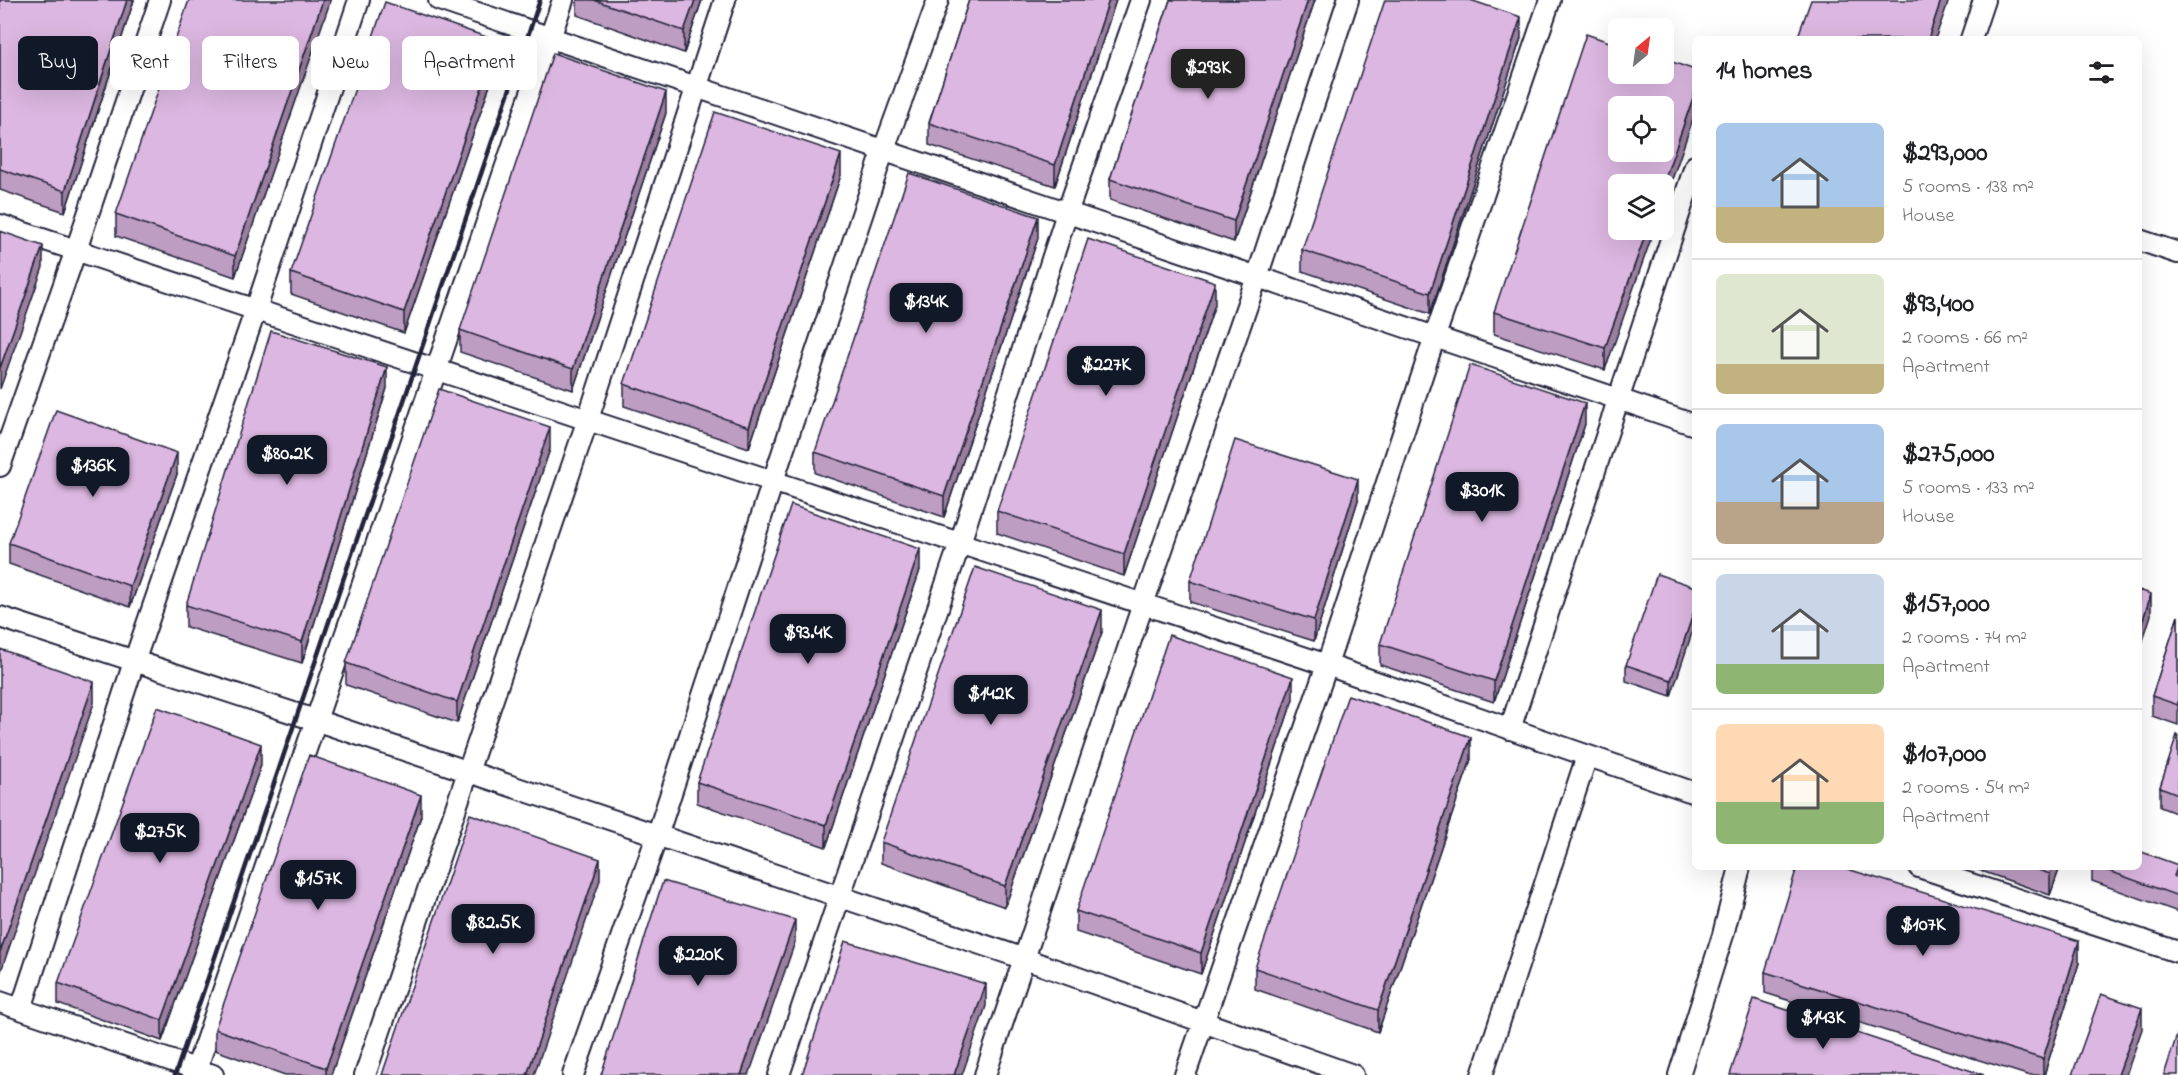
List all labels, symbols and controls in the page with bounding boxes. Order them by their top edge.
north arrow [1608,18,1674,84]
map controls [1608,18,1674,240]
chip: Buy [18,36,98,90]
chip: Rent [110,36,190,90]
chip: Filters [202,36,299,90]
chip: New [311,36,390,90]
chip: Apartment [402,36,537,90]
pin: $293K [1166,49,1250,100]
text: 14 homes [1716,53,1812,91]
text: $293K [1185,54,1231,83]
icon: filters [2085,56,2118,89]
button: locate [1608,96,1674,162]
text: $293,000 [1902,135,1987,173]
icon: home [1764,147,1836,219]
text: 5 rooms · 138 m² [1902,173,2034,202]
button: layers [1608,174,1674,240]
text: House [1902,202,1955,231]
pin: $134K [884,283,968,334]
text: $93,400 [1902,286,1974,324]
text: $134K [904,288,948,317]
icon: home [1764,298,1836,370]
text: 2 rooms · 66 m² [1902,324,2028,353]
pin: $227K [1064,346,1148,397]
text: $227K [1081,351,1131,380]
text: Apartment [1902,353,1990,382]
pin: $80.2K [238,435,336,486]
text: $275,000 [1902,436,1994,474]
text: $80.2K [261,440,313,469]
pin: $136K [51,447,135,498]
icon: home [1764,448,1836,520]
text: $136K [70,452,116,481]
pin: $301K [1440,472,1524,523]
text: 5 rooms · 133 m² [1902,474,2035,503]
text: $301K [1459,477,1505,506]
text: House [1902,503,1955,532]
text: $157,000 [1902,586,1990,624]
icon: home [1764,598,1836,670]
pin: $93.4K [759,614,857,665]
text: $93.4K [784,619,832,648]
text: 2 rooms · 74 m² [1902,624,2027,653]
text: Apartment [1902,653,1990,682]
pin: $142K [949,675,1033,726]
text: $142K [968,680,1014,709]
text: $107,000 [1902,736,1986,774]
icon: home [1764,748,1836,820]
text: 2 rooms · 54 m² [1902,774,2030,803]
text: Apartment [1902,803,1990,832]
pin: $275K [118,813,202,864]
text: $275K [134,818,186,847]
pin: $157K [276,860,360,911]
text: $157K [294,865,342,894]
pin: $82.5K [444,904,542,955]
pin: $107K [1881,906,1965,957]
text: $82.5K [466,909,520,938]
text: $107K [1900,911,1946,940]
pin: $220K [656,936,740,987]
text: $220K [673,941,723,970]
pin: $143K [1781,999,1865,1050]
text: $143K [1801,1004,1845,1033]

